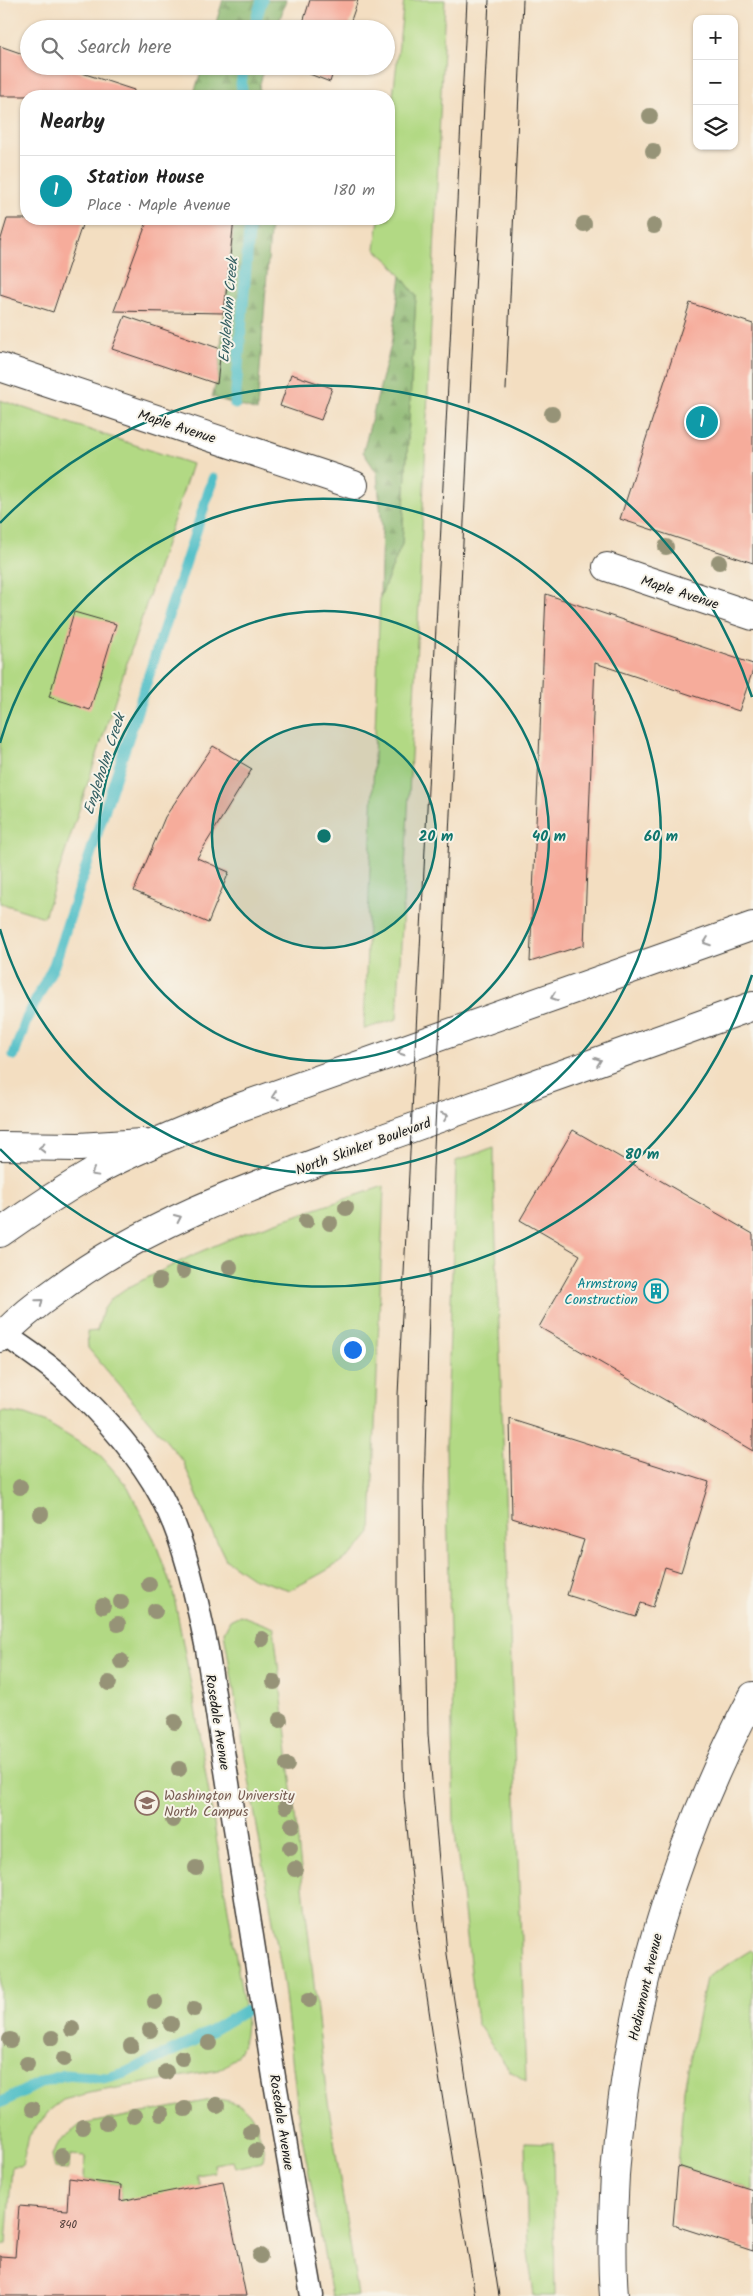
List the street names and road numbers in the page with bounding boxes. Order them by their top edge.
street label: Maple Avenue [135,404,219,450]
street label: Maple Avenue [638,570,722,616]
street label: North Skinker Boulevard [293,1112,435,1182]
street label: Rosedale Avenue [199,1673,236,1772]
street label: Hodiamont Avenue [623,1931,669,2043]
street label: Rosedale Avenue [263,2073,300,2172]

